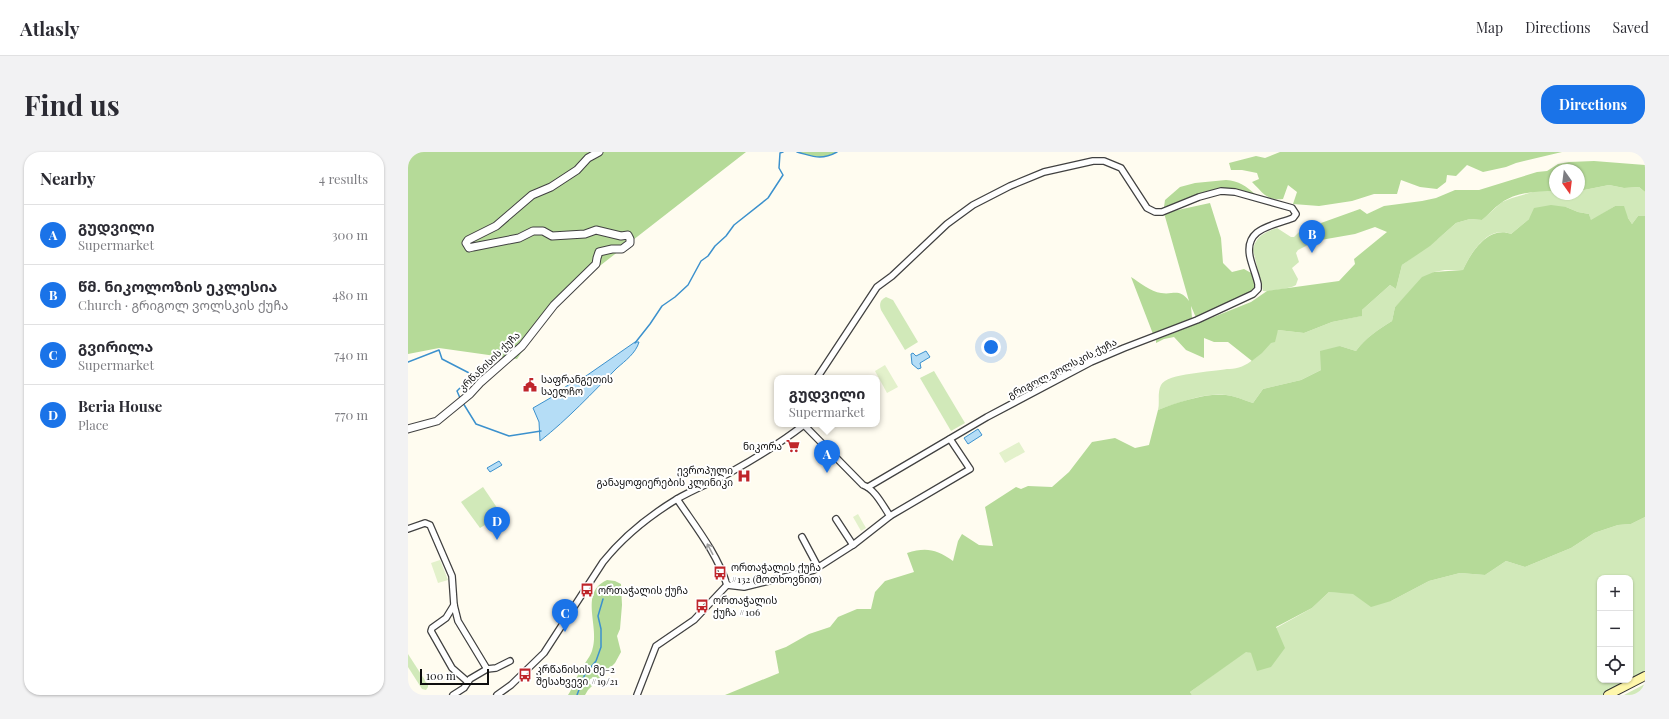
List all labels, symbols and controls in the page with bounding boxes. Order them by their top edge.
text: Atlasly [20,15,80,41]
text: Map [1476,18,1503,37]
text: Directions [1525,18,1591,37]
text: Saved [1613,18,1649,37]
button: Directions [1541,85,1645,124]
text: Find us [24,86,120,123]
north arrow [1549,164,1585,200]
text: Nearby [40,167,95,189]
text: 4 results [319,170,368,187]
text: გუდვილი [78,216,155,236]
pin: B [1299,220,1325,253]
text: A [49,226,57,243]
text: 300 m [332,226,368,243]
text: Supermarket [78,236,154,253]
text: წმ. ნიკოლოზის ეკლესია [78,276,277,296]
text: B [49,286,57,303]
text: 480 m [332,286,368,303]
text: Church · გრიგოლ ვოლსკის ქუჩა [78,296,288,313]
street label: კრწანისის ქუჩა [455,328,523,394]
street label: გრიგოლ ვოლსკის ქუჩა [1005,334,1119,402]
text: გვირილა [78,336,153,356]
your location [981,337,1001,357]
text: C [48,346,58,363]
text: 740 m [334,346,368,363]
text: Supermarket [78,356,154,373]
place label: საფრანგეთის საელჩო [541,372,613,398]
popup [774,375,880,427]
public building icon: საფრანგეთის საელჩო [522,377,538,393]
text: გუდვილი [789,383,865,403]
text: Beria House [78,396,162,416]
text: Supermarket [789,403,865,420]
text: D [48,406,58,423]
text: 770 m [335,406,368,423]
text: Place [78,416,109,433]
supermarket icon: ნიკორა [785,438,801,454]
place label: ნიკორა [743,439,782,453]
pin: A [814,440,840,473]
place label: ევროპული განაყოფიერების კლინიკი [596,463,733,489]
hospital icon: ევროპული განაყოფიერების კლინიკი [736,468,752,484]
pin: D [484,507,510,540]
one-way arrow [706,543,714,555]
place label: ორთაჭალის ქუჩა #132 (მოთხოვნით) [731,560,822,586]
bus stop icon: ორთაჭალის ქუჩა #132 (მოთხოვნით) [712,565,728,581]
map controls [1597,575,1633,683]
button: + [1597,575,1633,611]
bus stop icon: ორთაჭალის ქუჩა [579,582,595,598]
place label: ორთაჭალის ქუჩა [598,583,688,597]
place label: ორთაჭალის ქუჩა #106 [713,593,777,619]
bus stop icon: ორთაჭალის ქუჩა #106 [694,598,710,614]
pin: C [552,599,578,632]
button: − [1597,611,1633,647]
button: locate [1597,647,1633,683]
place label: კრწანისის მე-2 შესახვევი #19/21 [536,662,618,688]
scale bar [420,667,489,686]
bus stop icon: კრწანისის მე-2 შესახვევი #19/21 [517,667,533,683]
text: 100 m [426,668,456,683]

